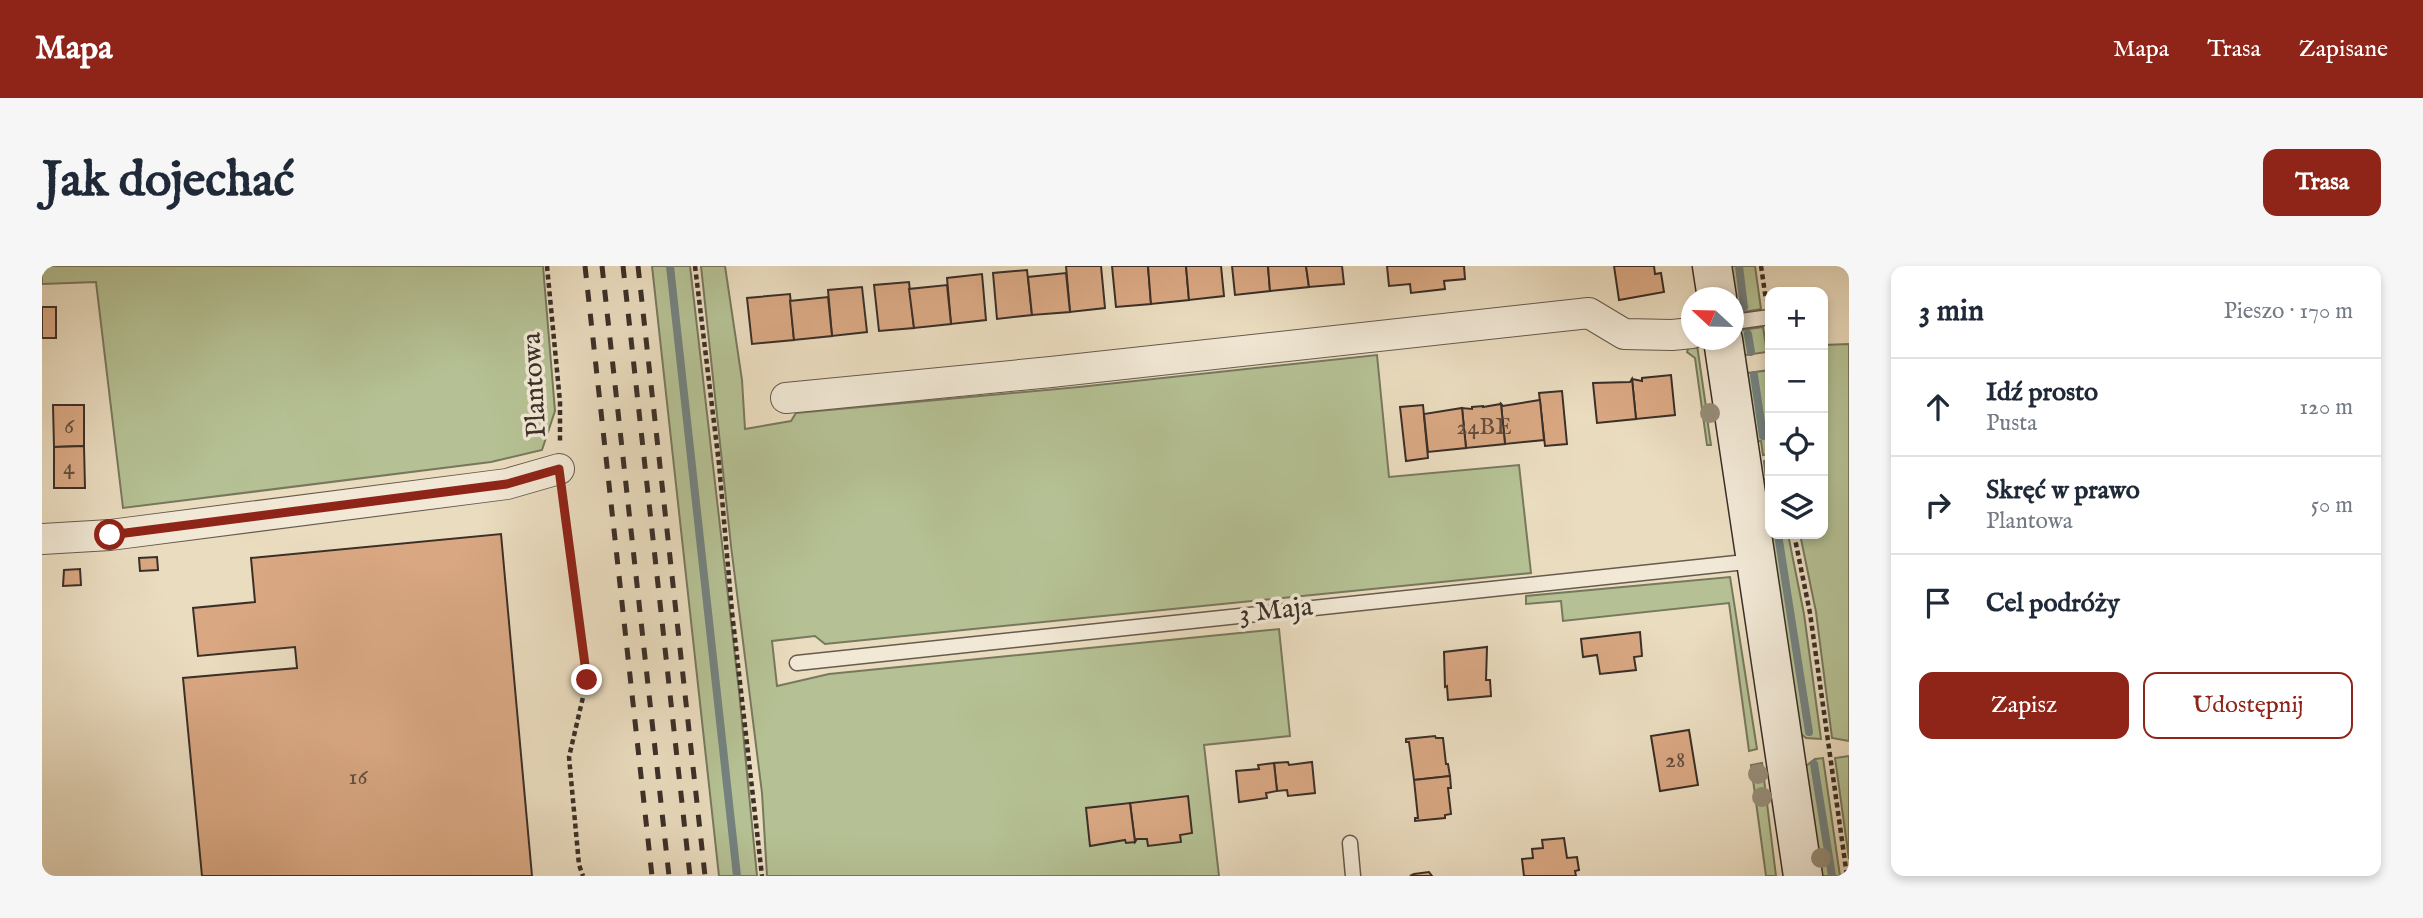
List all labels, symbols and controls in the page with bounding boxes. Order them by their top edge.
text: Mapa [35,28,112,70]
text: Mapa [2113,34,2169,65]
text: Trasa [2207,34,2261,65]
text: Zapisane [2299,34,2388,65]
button: Trasa [2263,149,2381,216]
text: Jak dojechać [42,151,295,213]
north arrow [1681,287,1744,350]
map controls [1765,287,1828,539]
button: + [1765,287,1828,350]
text: 3 min [1919,293,1984,331]
text: Pieszo · 170 m [2223,297,2353,326]
street label: Plantowa [515,330,555,439]
button: − [1765,350,1828,413]
text: Idź prosto [1986,376,2098,409]
icon: ahead [1919,388,1957,426]
text: 120 m [2300,393,2353,422]
text: Pusta [1986,409,2037,438]
house number: 6 [64,411,75,442]
house number: 24BE [1456,412,1512,443]
button: locate [1765,413,1828,476]
house number: 4 [63,452,75,483]
text: Skręć w prawo [1986,474,2140,507]
button: layers [1765,476,1828,539]
icon: right [1919,486,1957,524]
text: 50 m [2311,491,2353,520]
text: Plantowa [1986,507,2073,536]
route start [94,519,125,550]
icon: arrive [1919,584,1957,622]
text: Cel podróży [1986,587,2120,620]
street label: 3 Maja [1237,590,1315,632]
route end [571,664,602,695]
button: Zapisz [1919,672,2129,739]
button: Udostępnij [2143,672,2353,739]
house number: 28 [1665,745,1685,776]
house number: 16 [348,762,368,793]

